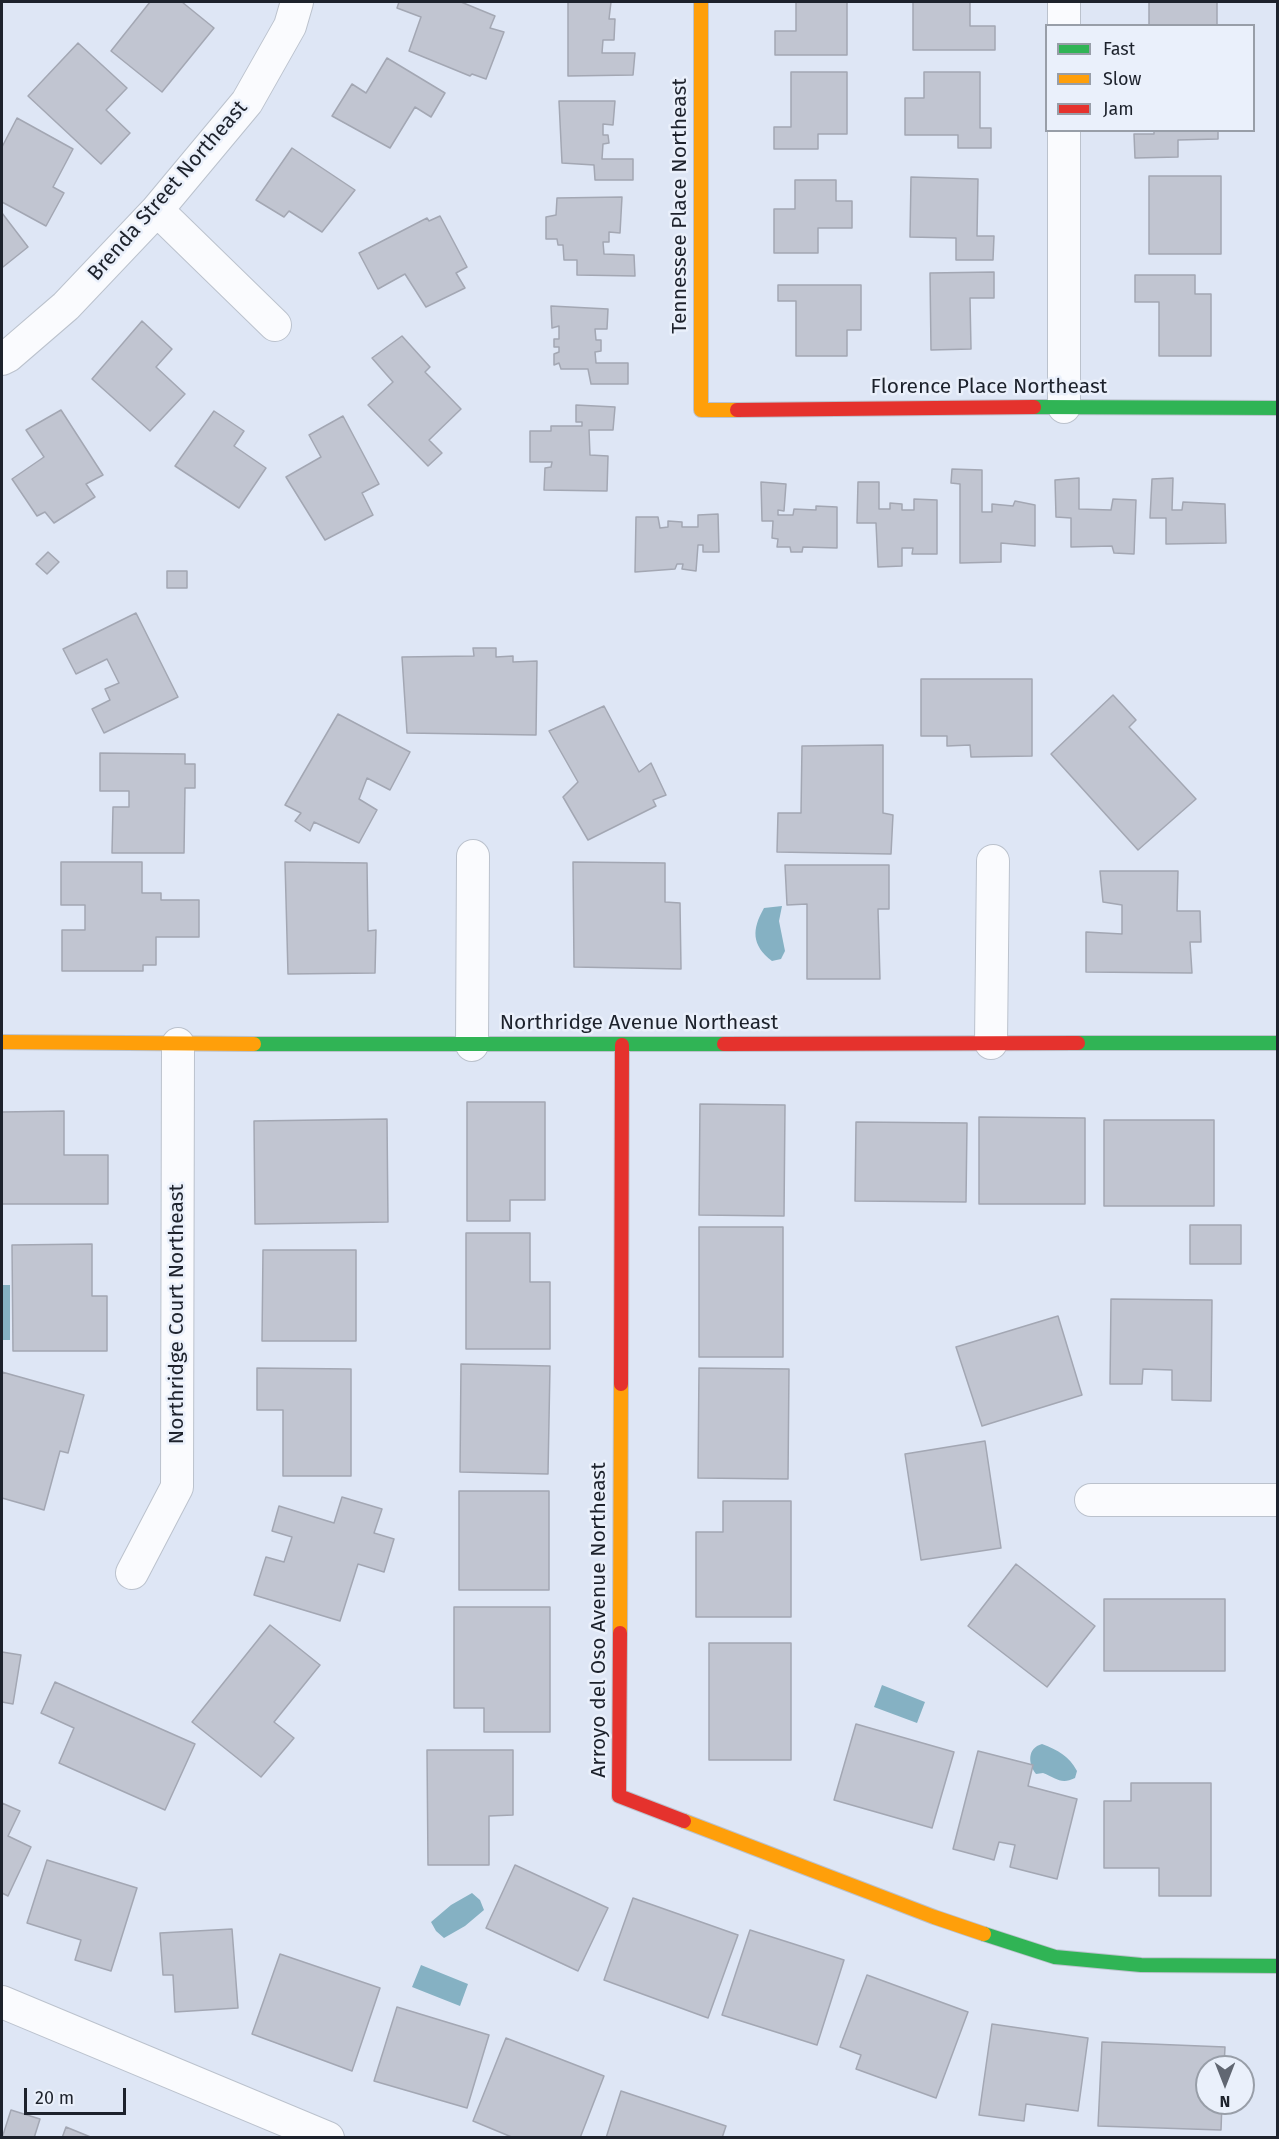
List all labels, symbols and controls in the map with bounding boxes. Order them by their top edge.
legend [1045,24,1255,132]
text: Fast [1103,38,1135,60]
text: Slow [1103,68,1141,90]
street label: Tennessee Place Northeast [667,78,693,334]
street label: Brenda Street Northeast [83,96,253,286]
text: Jam [1103,98,1134,120]
street label: Florence Place Northeast [871,374,1107,400]
street label: Northridge Avenue Northeast [500,1010,778,1036]
street label: Northridge Court Northeast [164,1184,190,1444]
street label: Arroyo del Oso Avenue Northeast [586,1462,612,1778]
north arrow [1195,2055,1255,2115]
scale bar [27,2076,129,2114]
text: 20 m [35,2087,74,2109]
text: N [1220,2092,1230,2111]

